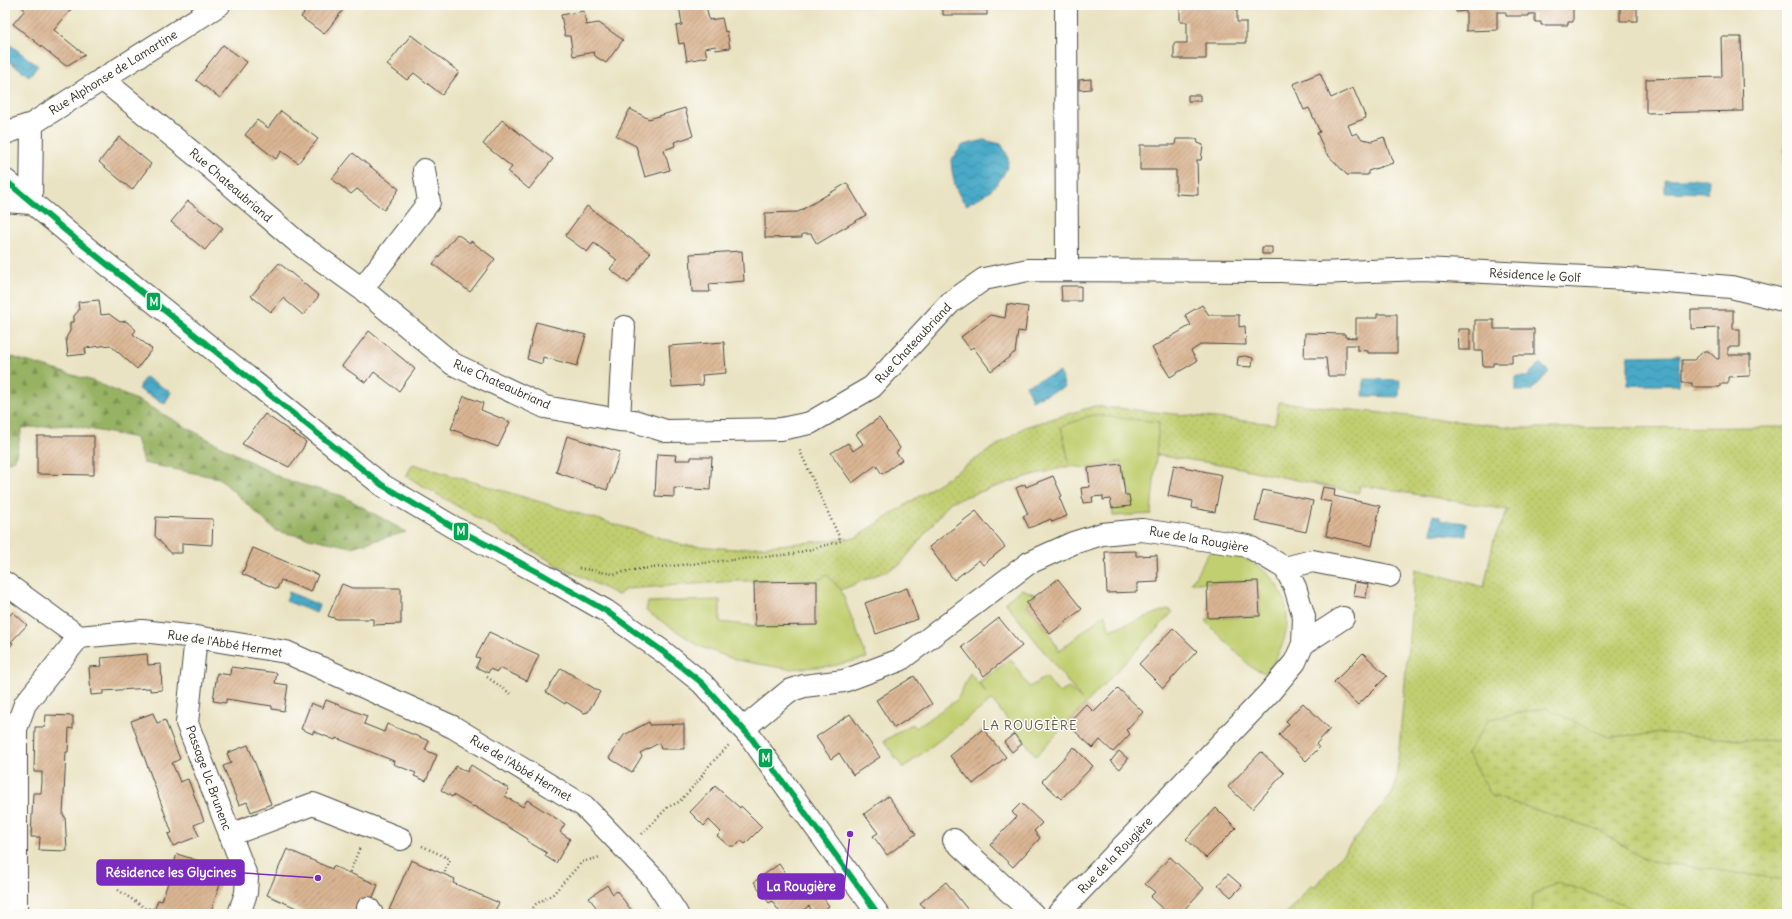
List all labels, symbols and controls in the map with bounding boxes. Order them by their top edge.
street label: Rue Alphonse de Lamartine [46,26,180,118]
street label: Rue Chateaubriand [187,145,275,225]
street label: Résidence le Golf [1489,265,1582,285]
line badge: M [146,292,161,311]
text: M [150,295,159,309]
street label: Rue Chateaubriand [872,300,954,386]
street label: Rue Chateaubriand [451,356,553,412]
line badge: M [453,522,469,541]
street label: Rue de la Rougière [1148,523,1250,555]
text: M [457,524,466,538]
street label: Rue de l'Abbé Hermet [167,627,283,659]
district label: LA ROUGIÈRE [982,716,1078,734]
street label: Passage Uc Brunenc [183,723,235,833]
street label: Rue de l'Abbé Hermet [467,732,575,804]
line badge: M [758,748,773,768]
text: M [762,751,771,765]
street label: Rue de la Rougière [1075,814,1155,896]
callout: Résidence les Glycines [97,860,244,885]
text: Résidence les Glycines [105,864,237,881]
callout: La Rougière [758,874,844,899]
text: La Rougière [766,878,836,895]

